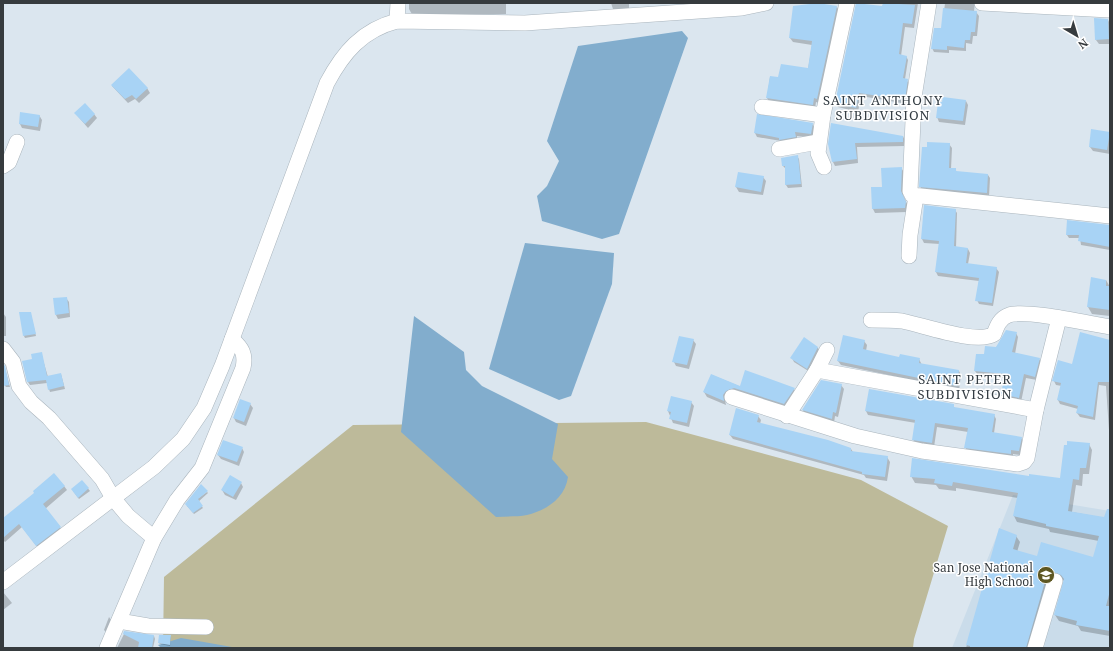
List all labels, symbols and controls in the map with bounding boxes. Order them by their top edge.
north arrow [1057,16,1097,56]
text: N [1075,36,1091,53]
district label: SAINT ANTHONY SUBDIVISION [823,91,943,124]
district label: SAINT PETER SUBDIVISION [917,370,1013,403]
place label: San Jose National High School [934,559,1033,590]
school or university icon: San Jose National High School [1036,565,1056,585]

